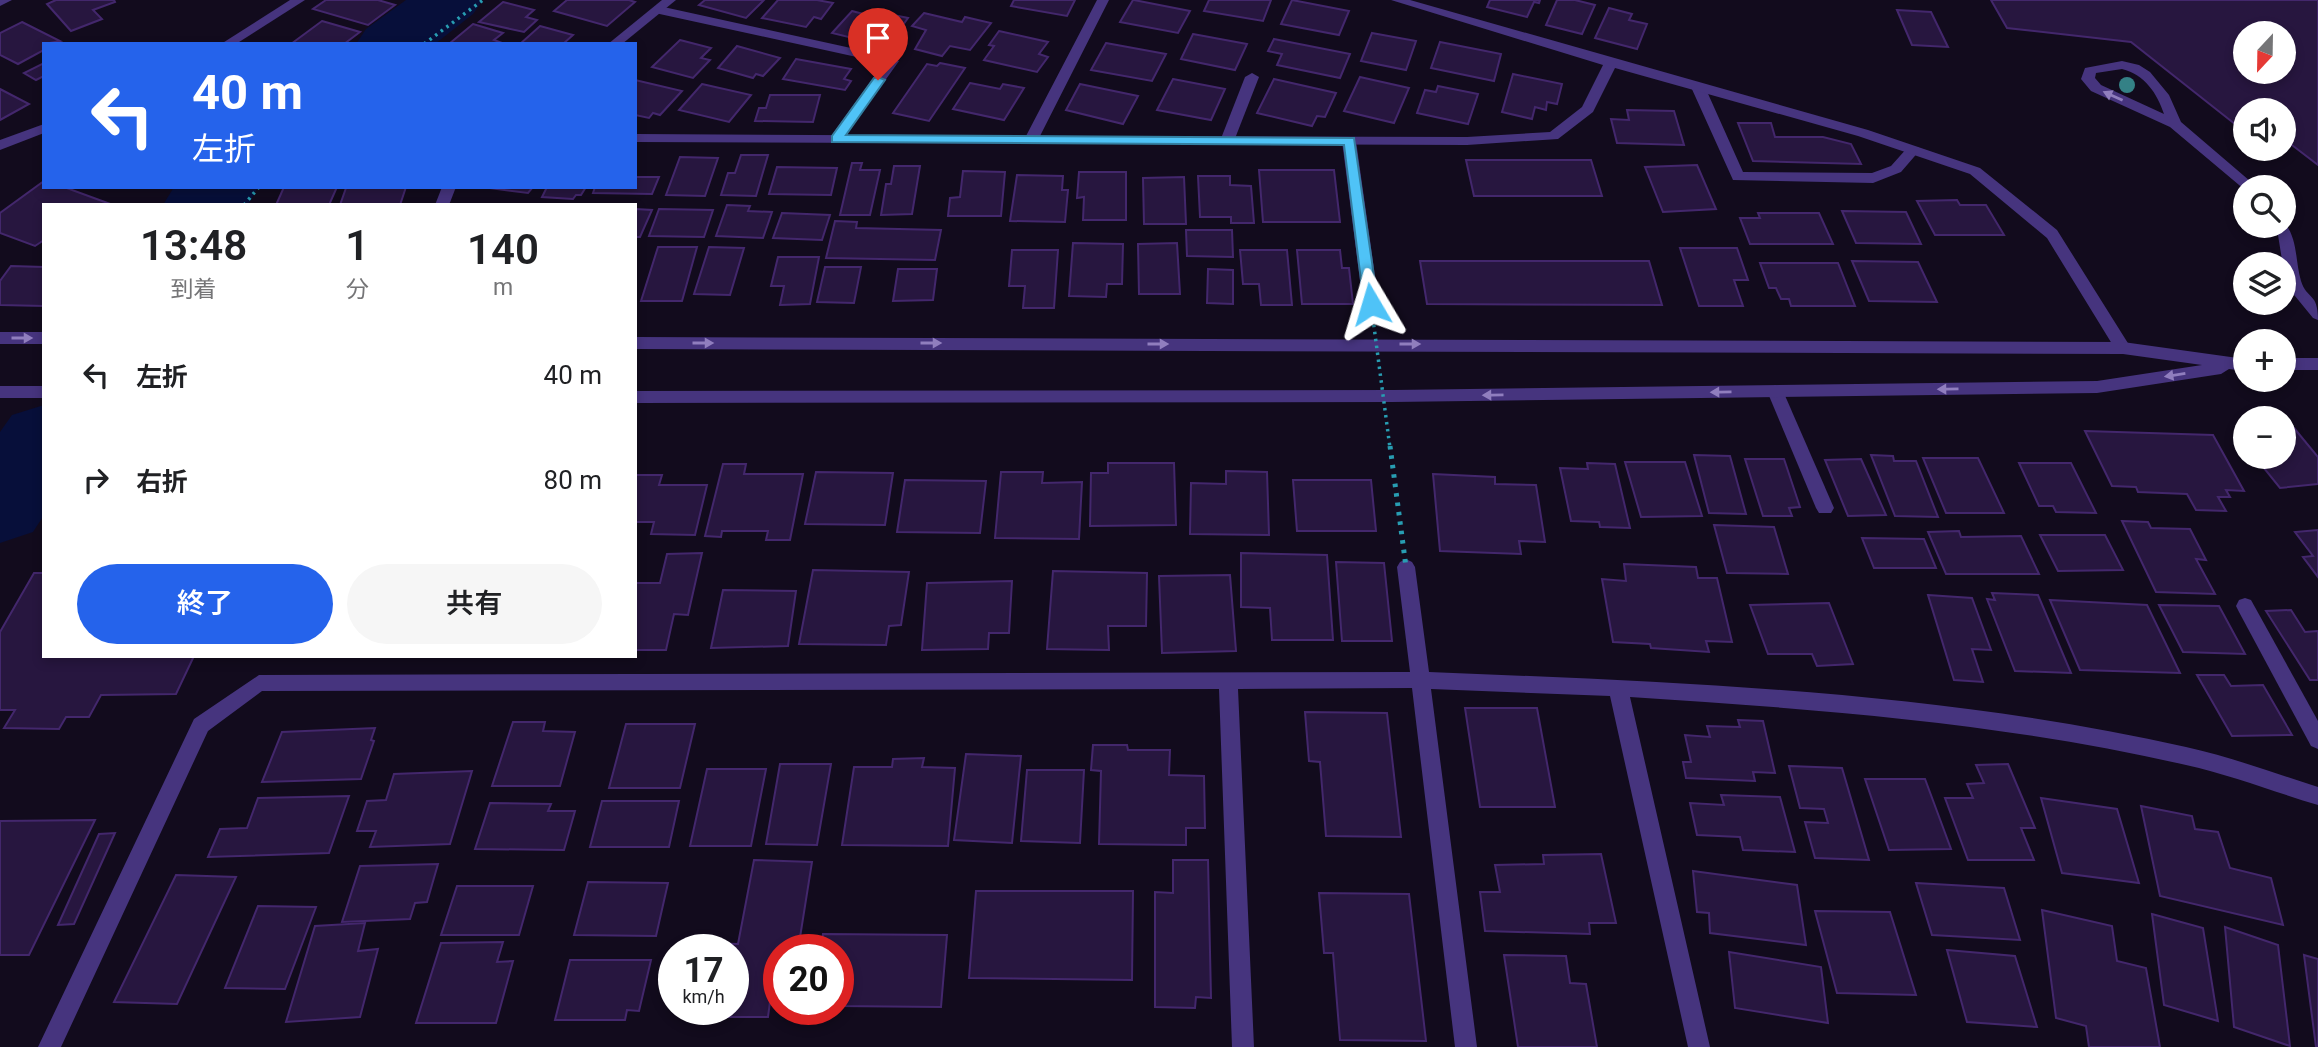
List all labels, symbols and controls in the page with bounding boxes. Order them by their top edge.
pin [848,8,908,80]
icon: arrive [859,19,897,57]
north arrow [2233,21,2296,84]
map controls [2233,21,2296,469]
text: 40 m [192,64,303,121]
icon: left [77,70,168,161]
one-way arrow [2102,90,2123,101]
button: sound [2233,98,2296,161]
text: 左折 [192,130,256,168]
button: search [2233,175,2296,238]
text: 13:48 [140,221,247,270]
text: 1 [345,221,369,270]
text: 140 [467,225,539,274]
button: layers [2233,252,2296,315]
position arrow [1334,267,1408,341]
text: m [493,274,513,301]
text: 到着 [171,276,217,303]
text: 分 [346,276,369,303]
button: + [2233,329,2296,392]
one-way arrow [11,332,33,344]
one-way arrow [693,337,715,349]
one-way arrow [920,337,942,349]
one-way arrow [1148,338,1170,350]
one-way arrow [1400,338,1422,350]
icon: left [77,356,115,394]
text: 40 m [544,360,602,390]
text: 左折 [136,362,188,392]
one-way arrow [2164,370,2186,381]
one-way arrow [1937,383,1959,395]
one-way arrow [1709,386,1731,398]
one-way arrow [1482,389,1504,401]
button: − [2233,406,2296,469]
icon: right [77,461,115,499]
text: 80 m [544,465,602,495]
text: 右折 [136,467,188,497]
button: 終了 [77,564,333,644]
button: 共有 [347,564,602,644]
speed limit sign: 20 [763,934,854,1025]
text: 17 [683,950,724,991]
text: km/h [682,986,725,1007]

